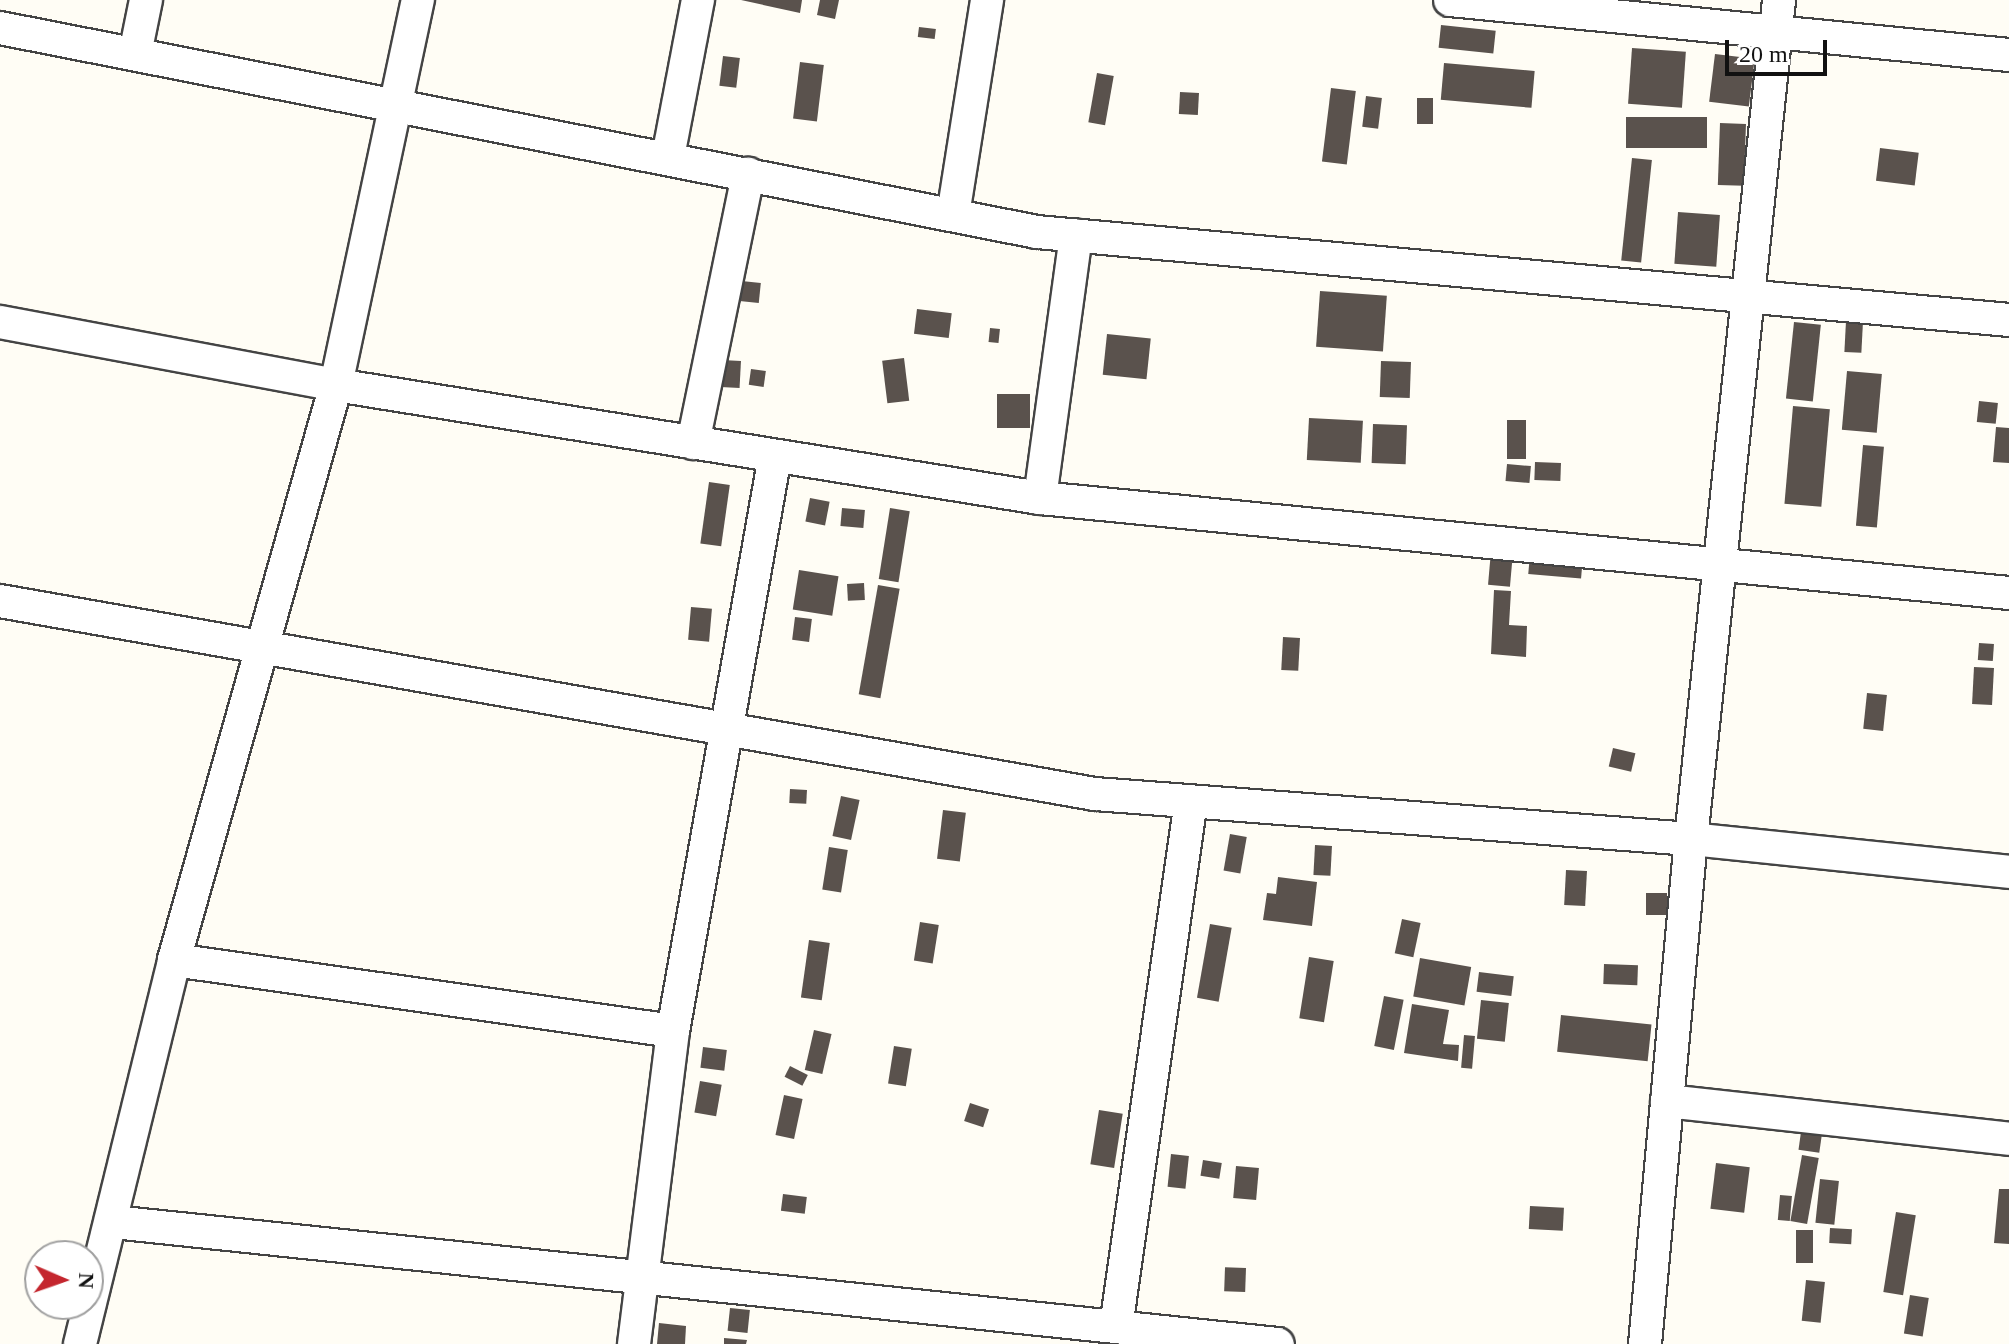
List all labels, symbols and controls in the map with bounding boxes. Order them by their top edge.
scale bar [1729,24,1831,74]
text: 20 m [1739,41,1788,67]
north arrow [24,1240,104,1320]
text: N [74,1272,99,1289]

